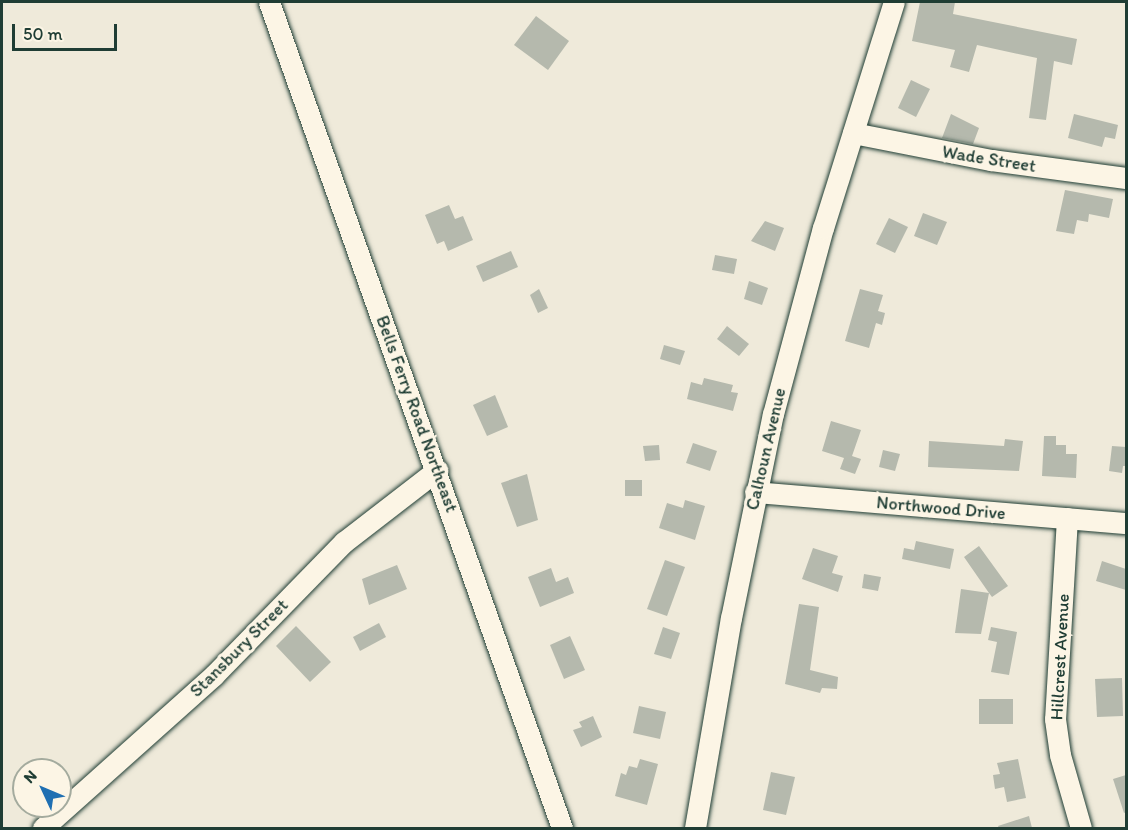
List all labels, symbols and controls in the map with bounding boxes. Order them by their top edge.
scale bar [15,12,120,50]
text: 50 m [23,23,63,45]
street label: Wade Street [941,141,1037,177]
street label: Bells Ferry Road Northeast [372,313,462,515]
street label: Calhoun Avenue [741,386,791,512]
street label: Northwood Drive [876,492,1006,524]
street label: Hillcrest Avenue [1046,593,1074,721]
street label: Stansbury Street [185,594,293,702]
north arrow [12,758,72,818]
text: N [20,766,41,787]

